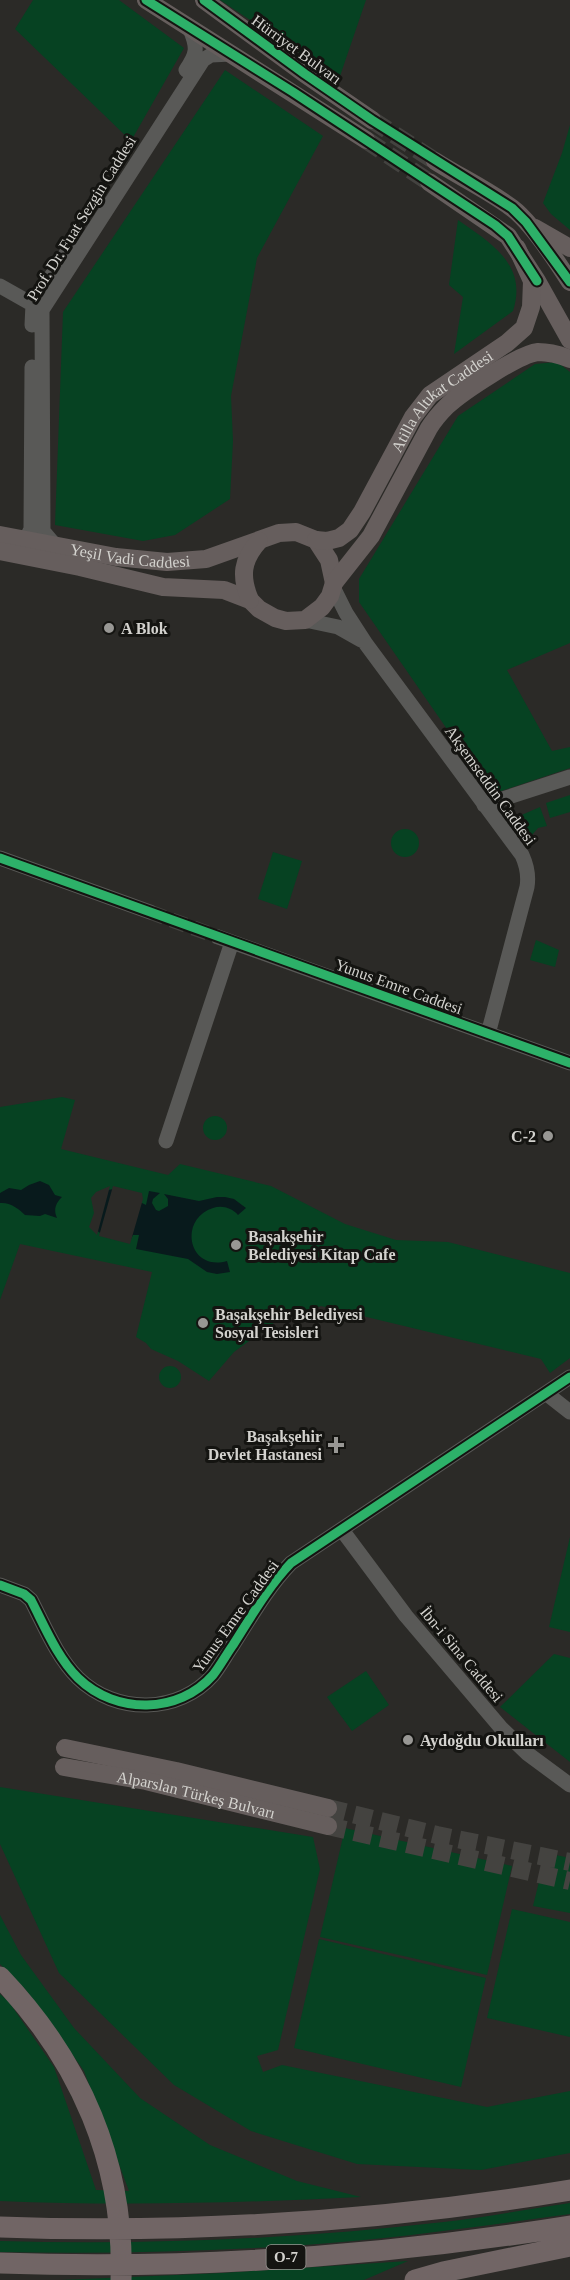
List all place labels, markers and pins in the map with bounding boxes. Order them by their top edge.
place label: A Blok [121,620,168,637]
marker: A Blok [102,621,116,635]
place label: C-2 [511,1128,536,1145]
marker: C-2 [541,1129,555,1143]
place label: Başakşehir Belediyesi Kitap Cafe [248,1228,396,1264]
marker: Başakşehir Belediyesi Kitap Cafe [229,1238,243,1252]
place label: Başakşehir Belediyesi Sosyal Tesisleri [215,1306,363,1342]
marker: Başakşehir Belediyesi Sosyal Tesisleri [196,1316,210,1330]
place label: Başakşehir Devlet Hastanesi [208,1428,323,1463]
marker: Başakşehir Devlet Hastanesi [327,1436,345,1454]
place label: Aydoğdu Okulları [420,1732,544,1750]
marker: Aydoğdu Okulları [401,1733,415,1747]

